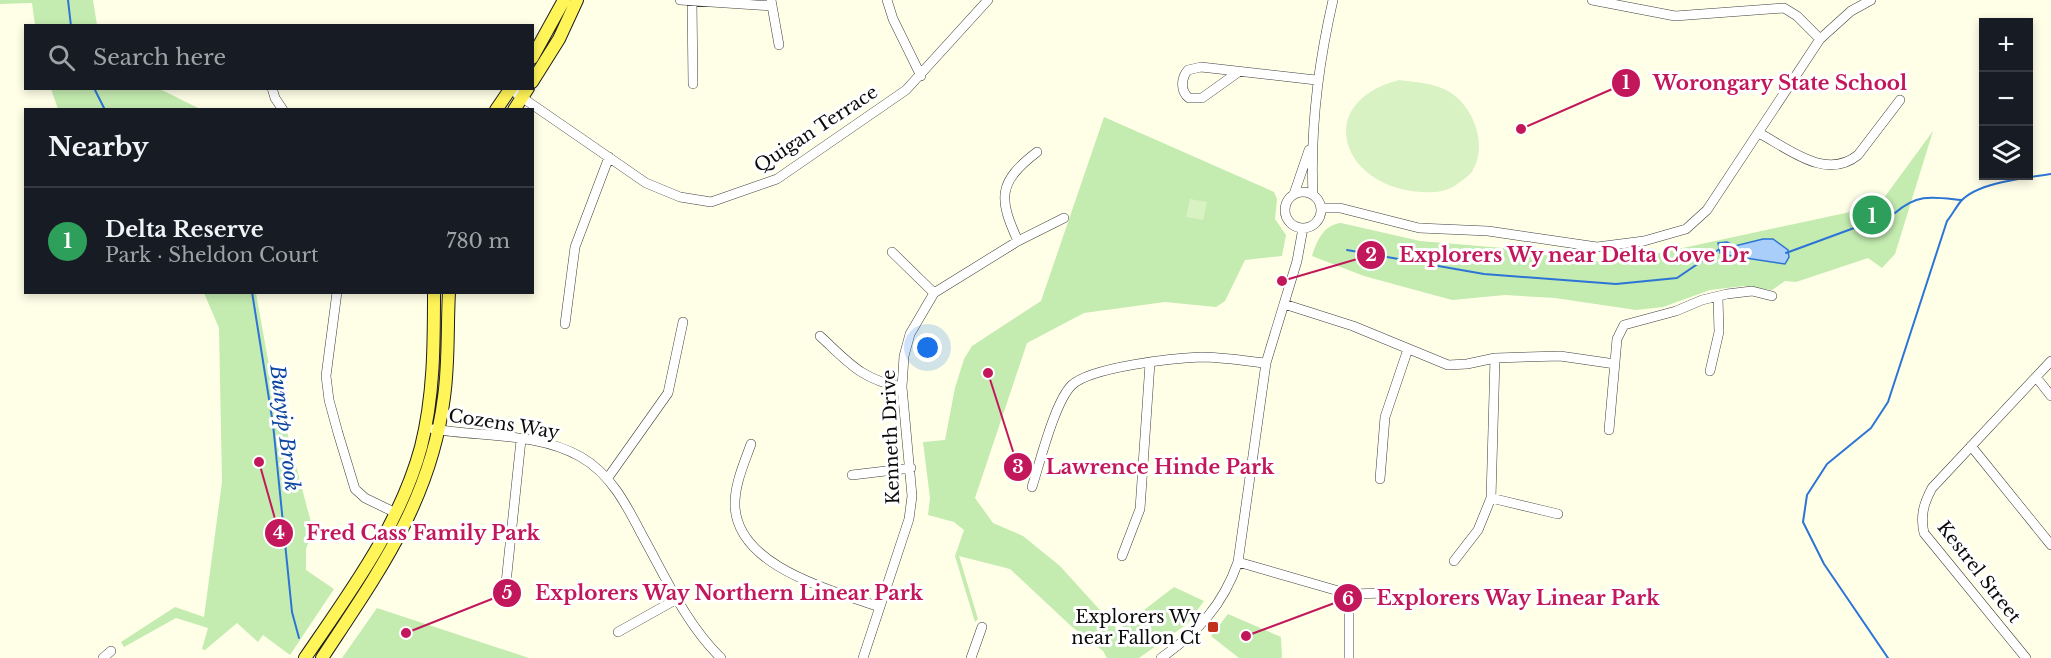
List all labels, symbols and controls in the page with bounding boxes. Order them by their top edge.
map controls [1979,18,2033,180]
button: + [1979,18,2033,72]
search box [24,24,534,90]
icon: search [45,41,78,74]
text: Search here [93,44,226,71]
callout: Worongary State School [1611,64,1920,102]
text: Worongary State School [1652,71,1907,95]
text: 1 [1622,72,1630,94]
button: − [1979,72,2033,126]
street label: Quigan Terrace [750,81,882,177]
button: layers [1979,126,2033,180]
text: Nearby [48,131,149,163]
pin: 1 [1852,192,1892,238]
text: Delta Reserve [105,216,264,243]
text: 1 [63,229,72,253]
text: 780 m [446,229,510,253]
callout: Explorers Wy near Delta Cove Dr [1356,236,1762,274]
text: Park · Sheldon Court [105,243,319,267]
text: Explorers Wy near Delta Cove Dr [1399,243,1749,267]
text: 2 [1365,244,1377,266]
your location [913,333,942,362]
water label: Bunyip Brook [265,362,305,493]
street label: Kenneth Drive [878,369,904,505]
street label: Cozens Way [447,404,562,444]
callout: Lawrence Hinde Park [1003,448,1286,486]
text: Lawrence Hinde Park [1046,455,1275,479]
text: 3 [1012,456,1024,478]
callout: Fred Cass Family Park [264,514,552,552]
street label: Kestrel Street [1933,517,2026,627]
text: Fred Cass Family Park [306,521,541,545]
text: 4 [273,522,285,544]
callout: Explorers Way Northern Linear Park [492,574,936,612]
callout: Explorers Way Linear Park [1333,579,1672,617]
text: Explorers Way Northern Linear Park [535,581,924,605]
text: 5 [502,582,512,604]
text: Explorers Way Linear Park [1376,586,1660,610]
text: 6 [1342,588,1354,610]
place label: Explorers Wy near Fallon Ct [1071,606,1201,649]
marker: Explorers Wy near Fallon Ct [1206,620,1220,634]

